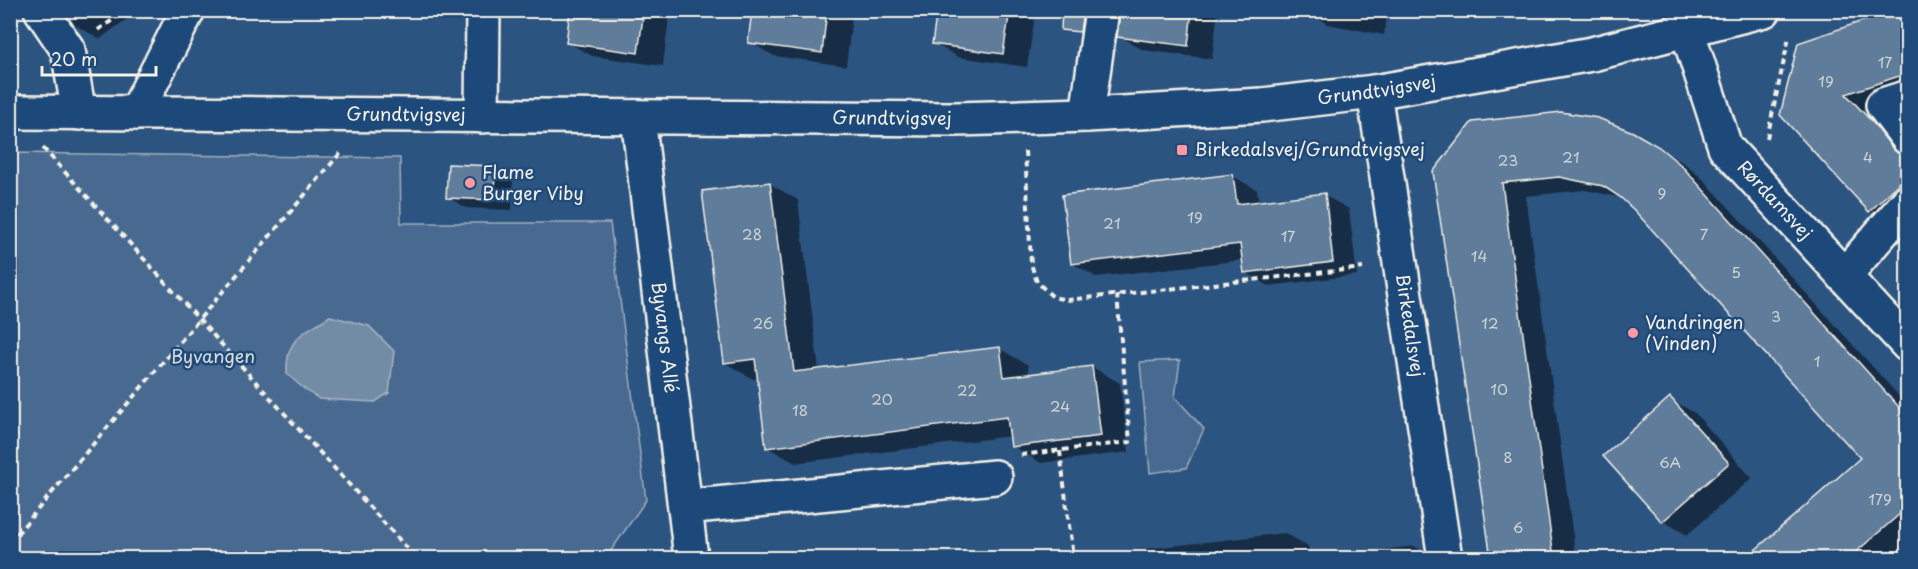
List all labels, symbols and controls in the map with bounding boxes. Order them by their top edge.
scale bar [42,39,156,77]
text: 20 m [51,45,97,72]
house number: 17 [1878,50,1892,73]
street label: Grundtvigsvej [1316,66,1438,110]
house number: 19 [1818,69,1834,92]
street label: Grundtvigsvej [346,99,466,127]
street label: Grundtvigsvej [832,103,952,131]
place label: Birkedalsvej/Grundtvigsvej [1194,135,1425,162]
marker: Birkedalsvej/Grundtvigsvej [1175,143,1189,157]
house number: 21 [1562,145,1580,168]
house number: 4 [1863,145,1873,168]
house number: 23 [1498,148,1518,171]
street label: Rørdamsvej [1732,154,1819,245]
place label: Flame Burger Viby [482,158,584,206]
marker: Flame Burger Viby [463,176,477,190]
house number: 9 [1658,181,1666,204]
house number: 19 [1187,205,1203,228]
house number: 21 [1103,211,1121,234]
house number: 28 [742,222,762,245]
house number: 7 [1700,222,1709,245]
house number: 17 [1281,224,1295,247]
house number: 14 [1471,244,1487,267]
house number: 5 [1731,260,1741,283]
street label: Birkedalsvej [1390,271,1432,379]
street label: Byvangs Allé [646,280,686,395]
house number: 3 [1771,304,1781,327]
place label: Vandringen (Vinden) [1645,308,1743,356]
house number: 26 [753,311,773,334]
house number: 12 [1481,311,1499,334]
marker: Vandringen (Vinden) [1626,326,1640,340]
park label: Byvangen [171,342,255,369]
house number: 1 [1814,349,1820,372]
house number: 10 [1490,377,1508,400]
house number: 22 [957,378,977,401]
house number: 20 [871,387,893,410]
house number: 24 [1050,394,1070,417]
house number: 18 [792,398,808,421]
house number: 8 [1503,445,1513,468]
house number: 6A [1659,450,1681,473]
house number: 179 [1868,487,1892,510]
house number: 6 [1513,515,1523,538]

